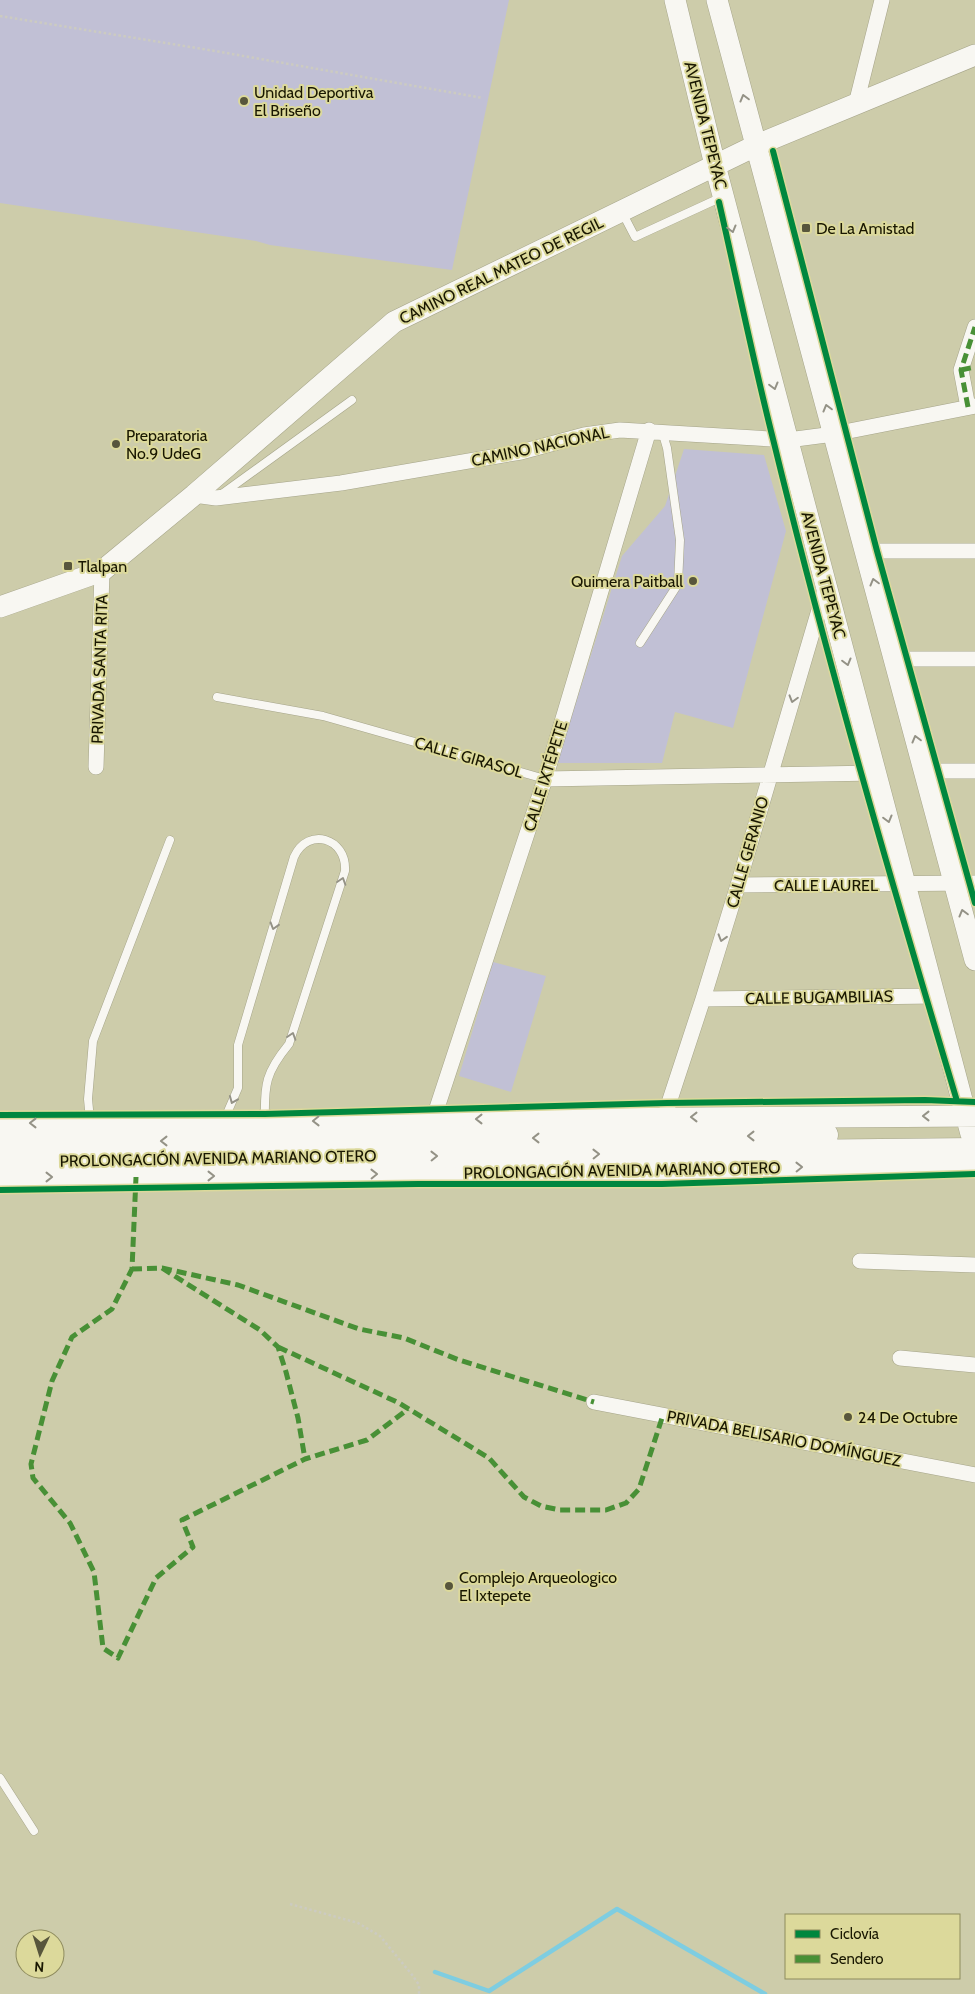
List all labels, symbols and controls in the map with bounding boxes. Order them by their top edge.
street label: AVENIDA TEPEYAC [680,59,731,191]
place label: Unidad Deportiva El Briseño [254,83,374,120]
one-way arrow [739,94,750,103]
marker: Unidad Deportiva El Briseño [238,95,250,107]
street label: CAMINO REAL MATEO DE REGIL [396,213,606,328]
place label: De La Amistad [816,219,914,238]
marker: De La Amistad [800,222,812,234]
one-way arrow [727,225,737,233]
one-way arrow [768,382,779,391]
one-way arrow [823,404,833,412]
street label: CAMINO NACIONAL [470,423,611,470]
place label: Preparatoria No.9 UdeG [126,426,208,463]
marker: Preparatoria No.9 UdeG [110,438,122,450]
street label: AVENIDA TEPEYAC [797,509,850,641]
place label: Tlalpan [78,557,127,576]
marker: Tlalpan [62,560,74,572]
place label: Quimera Paitball [571,572,683,591]
marker: Quimera Paitball [687,575,699,587]
one-way arrow [869,577,880,586]
street label: PRIVADA SANTA RITA [87,594,112,744]
one-way arrow [841,657,851,666]
one-way arrow [788,694,798,702]
street label: CALLE IXTÉPETE [520,718,571,834]
street label: CALLE GIRASOL [412,733,525,782]
one-way arrow [912,735,922,743]
street label: CALLE GERANIO [722,794,772,910]
one-way arrow [882,815,893,824]
street label: CALLE LAUREL [774,876,878,895]
one-way arrow [336,878,346,886]
one-way arrow [958,909,968,917]
one-way arrow [269,921,279,929]
one-way arrow [717,934,727,942]
street label: CALLE BUGAMBILIAS [745,987,893,1008]
one-way arrow [286,1032,296,1041]
one-way arrow [229,1095,240,1104]
one-way arrow [922,1111,930,1121]
one-way arrow [690,1112,698,1122]
one-way arrow [475,1114,482,1124]
one-way arrow [312,1116,320,1126]
one-way arrow [29,1118,36,1128]
one-way arrow [747,1131,755,1141]
one-way arrow [532,1133,540,1143]
one-way arrow [160,1136,168,1146]
street label: PROLONGACIÓN AVENIDA MARIANO OTERO [59,1146,377,1171]
one-way arrow [592,1149,600,1159]
one-way arrow [430,1151,438,1161]
street label: PROLONGACIÓN AVENIDA MARIANO OTERO [463,1158,781,1183]
one-way arrow [795,1162,803,1172]
one-way arrow [370,1169,378,1179]
one-way arrow [208,1171,215,1181]
one-way arrow [45,1172,53,1182]
street label: PRIVADA BELISARIO DOMÍNGUEZ [665,1406,903,1471]
place label: 24 De Octubre [858,1408,958,1427]
marker: 24 De Octubre [842,1411,854,1423]
place label: Complejo Arqueologico El Ixtepete [459,1568,617,1605]
marker: Complejo Arqueologico El Ixtepete [443,1580,455,1592]
legend [785,1914,960,1979]
text: Ciclovía [830,1925,880,1943]
north arrow [15,1929,65,1979]
text: Sendero [830,1950,884,1968]
text: N [34,1958,45,1976]

